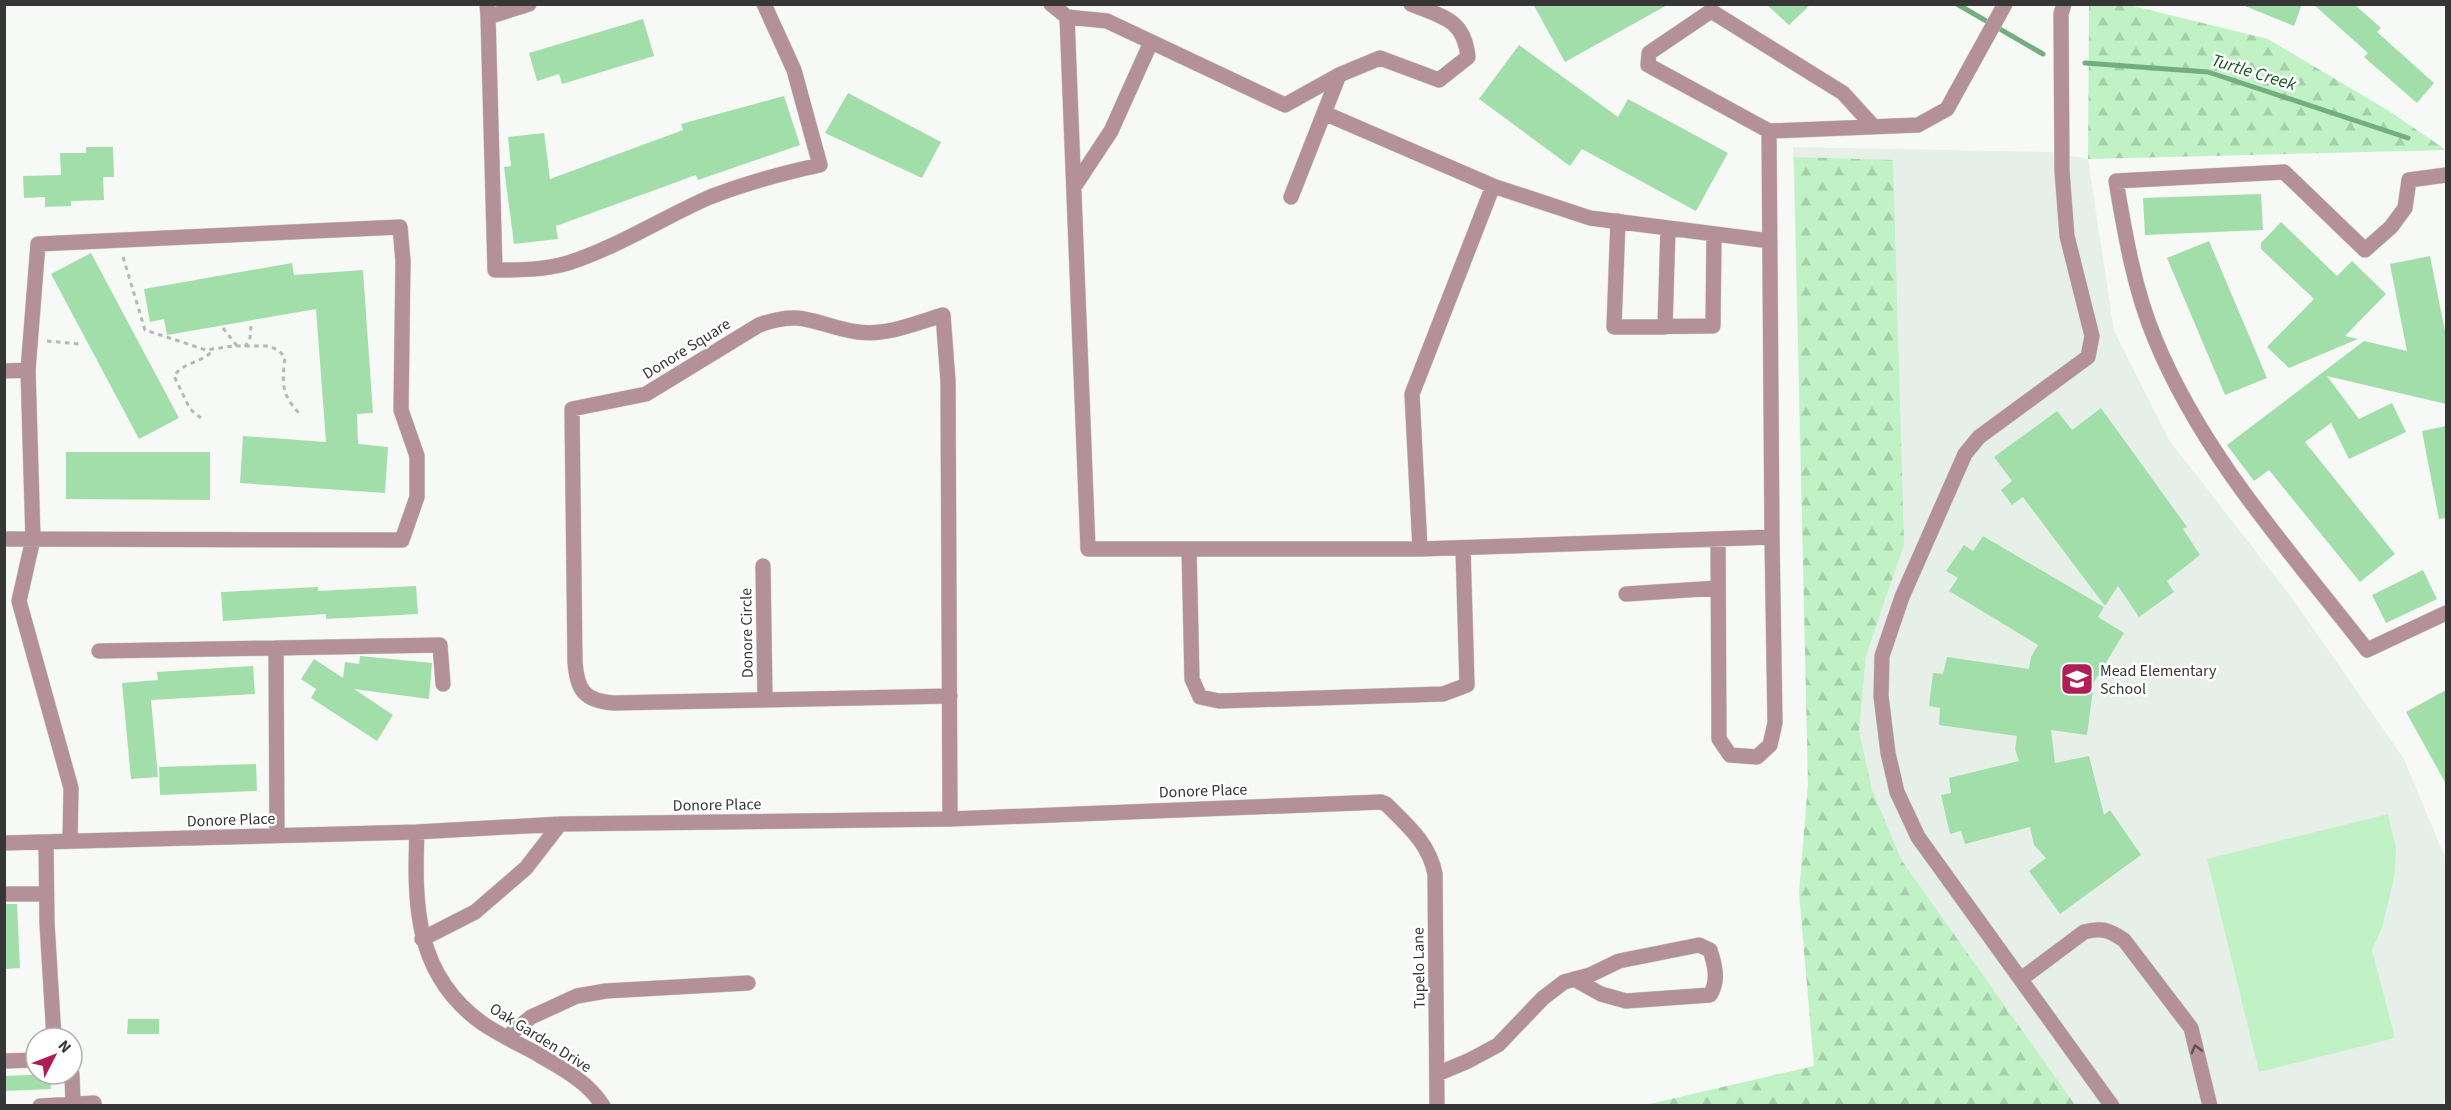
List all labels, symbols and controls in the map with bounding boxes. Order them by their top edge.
water label: Turtle Creek [2209,48,2300,97]
street label: Donore Square [638,313,735,385]
street label: Donore Circle [735,588,759,678]
place label: Mead Elementary School [2100,660,2217,700]
school or university icon: Mead Elementary School [2059,661,2095,697]
street label: Donore Place [1158,778,1248,804]
street label: Donore Place [673,793,762,817]
street label: Donore Place [186,807,276,833]
street label: Tupelo Lane [1407,927,1431,1009]
street label: Oak Garden Drive [485,998,596,1078]
north arrow [24,1026,84,1086]
text: N [53,1035,76,1058]
one-way arrow [2191,1044,2203,1055]

